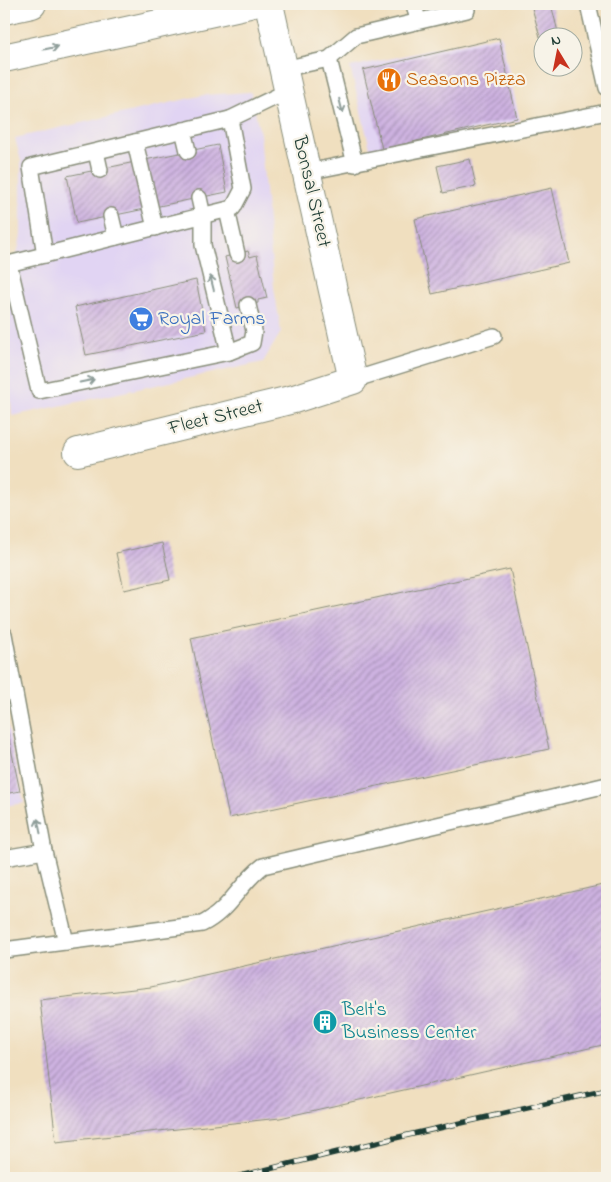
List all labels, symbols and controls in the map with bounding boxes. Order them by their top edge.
north arrow [534,28,584,78]
text: N [550,30,562,52]
one-way arrow [43,43,59,52]
place label: Seasons Pizza [406,66,526,95]
restaurant icon: Seasons Pizza [376,67,402,93]
one-way arrow [337,98,346,114]
street label: Bonsal Street [284,132,338,251]
one-way arrow [207,276,216,292]
place label: Royal Farms [158,305,265,334]
supermarket icon: Royal Farms [128,306,154,332]
one-way arrow [79,376,95,386]
street label: Fleet Street [165,392,267,444]
one-way arrow [34,818,44,834]
place label: Belt's Business Center [341,996,477,1048]
building icon: Belt's Business Center [312,1009,338,1035]

